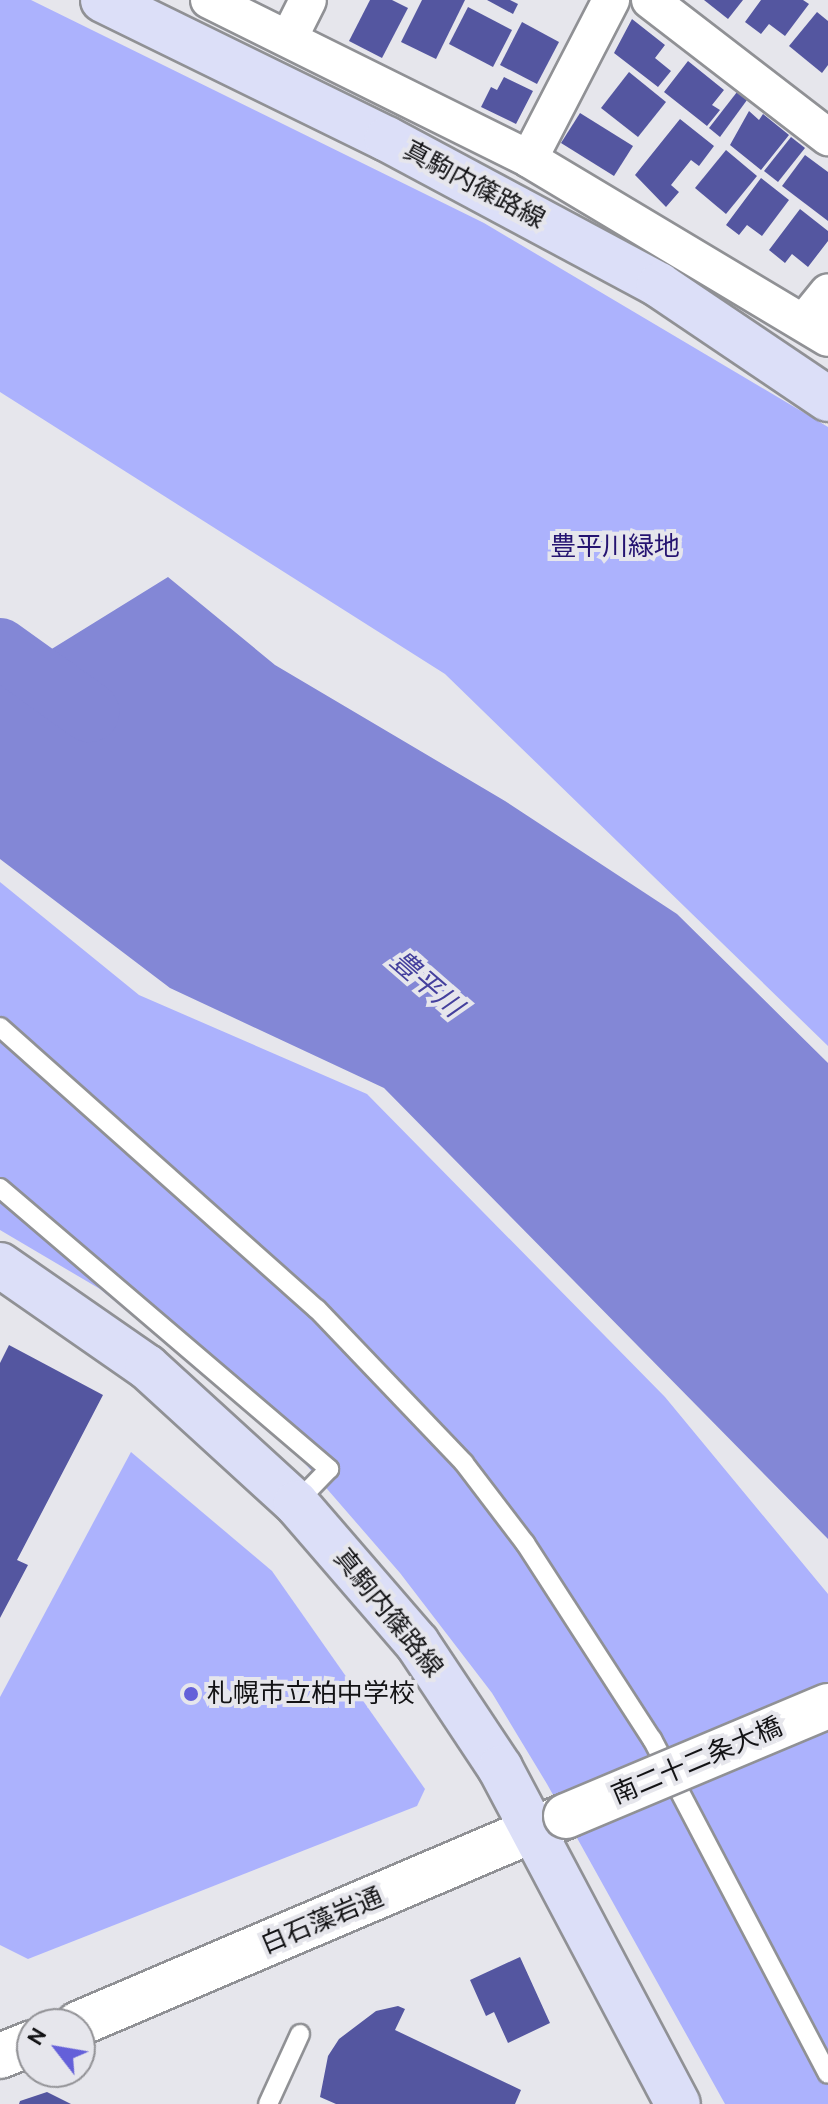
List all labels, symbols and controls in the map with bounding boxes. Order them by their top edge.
street label: 真駒内篠路線 [398,135,550,235]
park label: 豊平川緑地 [550,531,680,563]
water label: 豊平川 [384,943,470,1023]
street label: 真駒内篠路線 [327,1543,449,1683]
place label: 札幌市立柏中学校 [207,1678,415,1710]
marker: 札幌市立柏中学校 [182,1685,200,1703]
street label: 南二十二条大橋 [607,1711,787,1811]
street label: 白石藻岩通 [256,1881,388,1961]
north arrow [16,2008,96,2088]
text: N [21,2023,52,2050]

